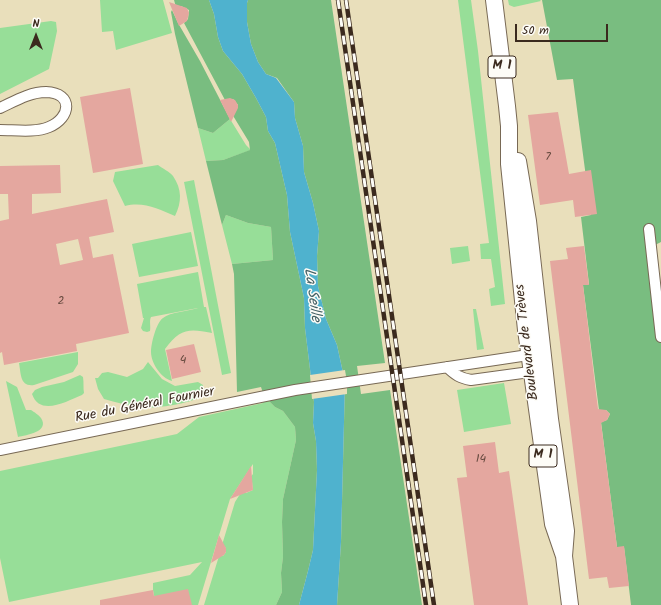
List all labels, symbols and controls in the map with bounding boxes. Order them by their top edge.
text: N [33,15,39,33]
north arrow [16,16,56,56]
scale bar [517,16,610,42]
text: 50 m [522,21,549,40]
road number: M 1 [488,56,516,78]
house number: 7 [545,151,551,165]
water label: La Seille [298,267,324,323]
street label: Boulevard de Trèves [513,283,543,401]
house number: 2 [58,295,64,309]
house number: 4 [180,354,186,368]
street label: Rue du Général Fournier [74,384,216,428]
road number: M 1 [529,445,557,467]
house number: 14 [476,453,486,467]

